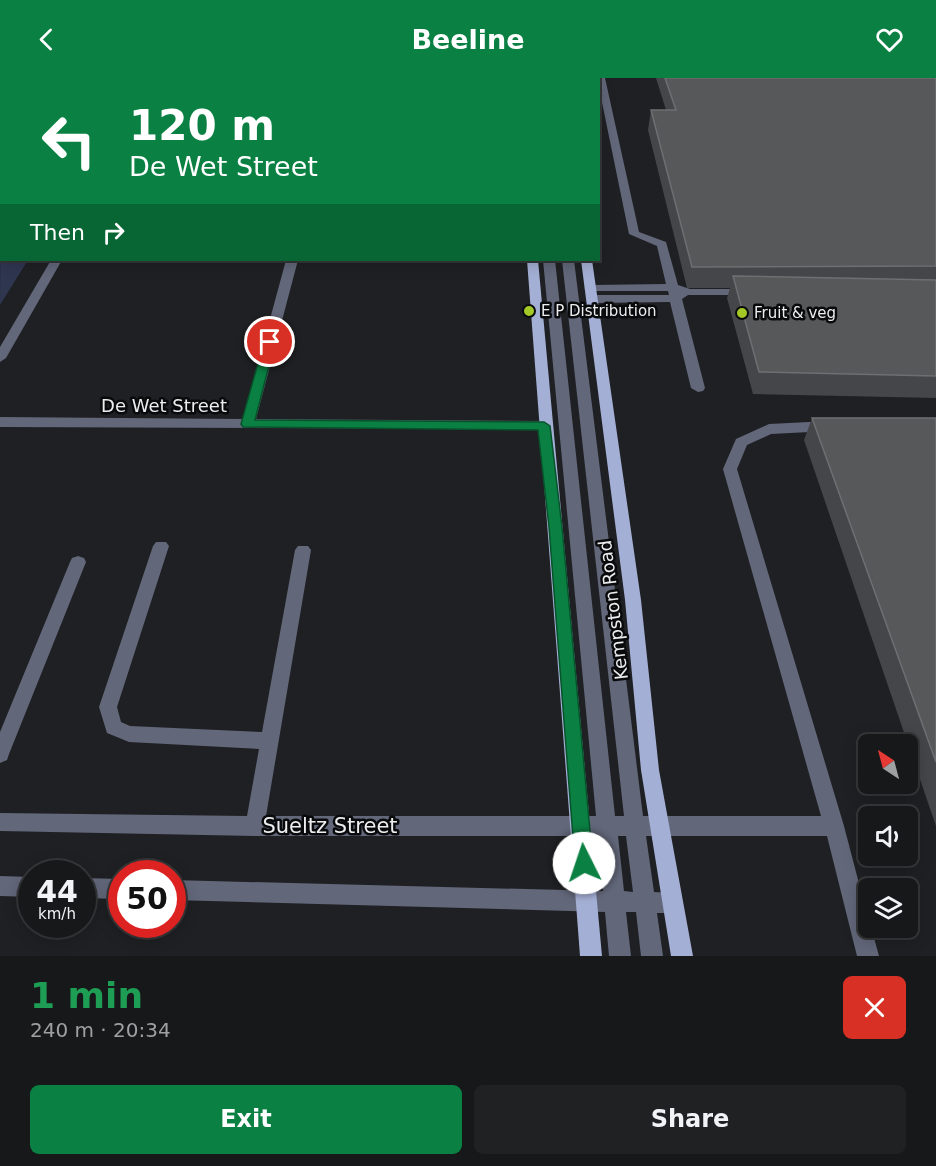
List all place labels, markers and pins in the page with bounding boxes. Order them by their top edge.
place label: E P Distribution [541,302,657,320]
marker: E P Distribution [522,304,536,318]
place label: Fruit & veg [754,304,836,322]
marker: Fruit & veg [735,306,749,320]
pin [244,316,295,367]

